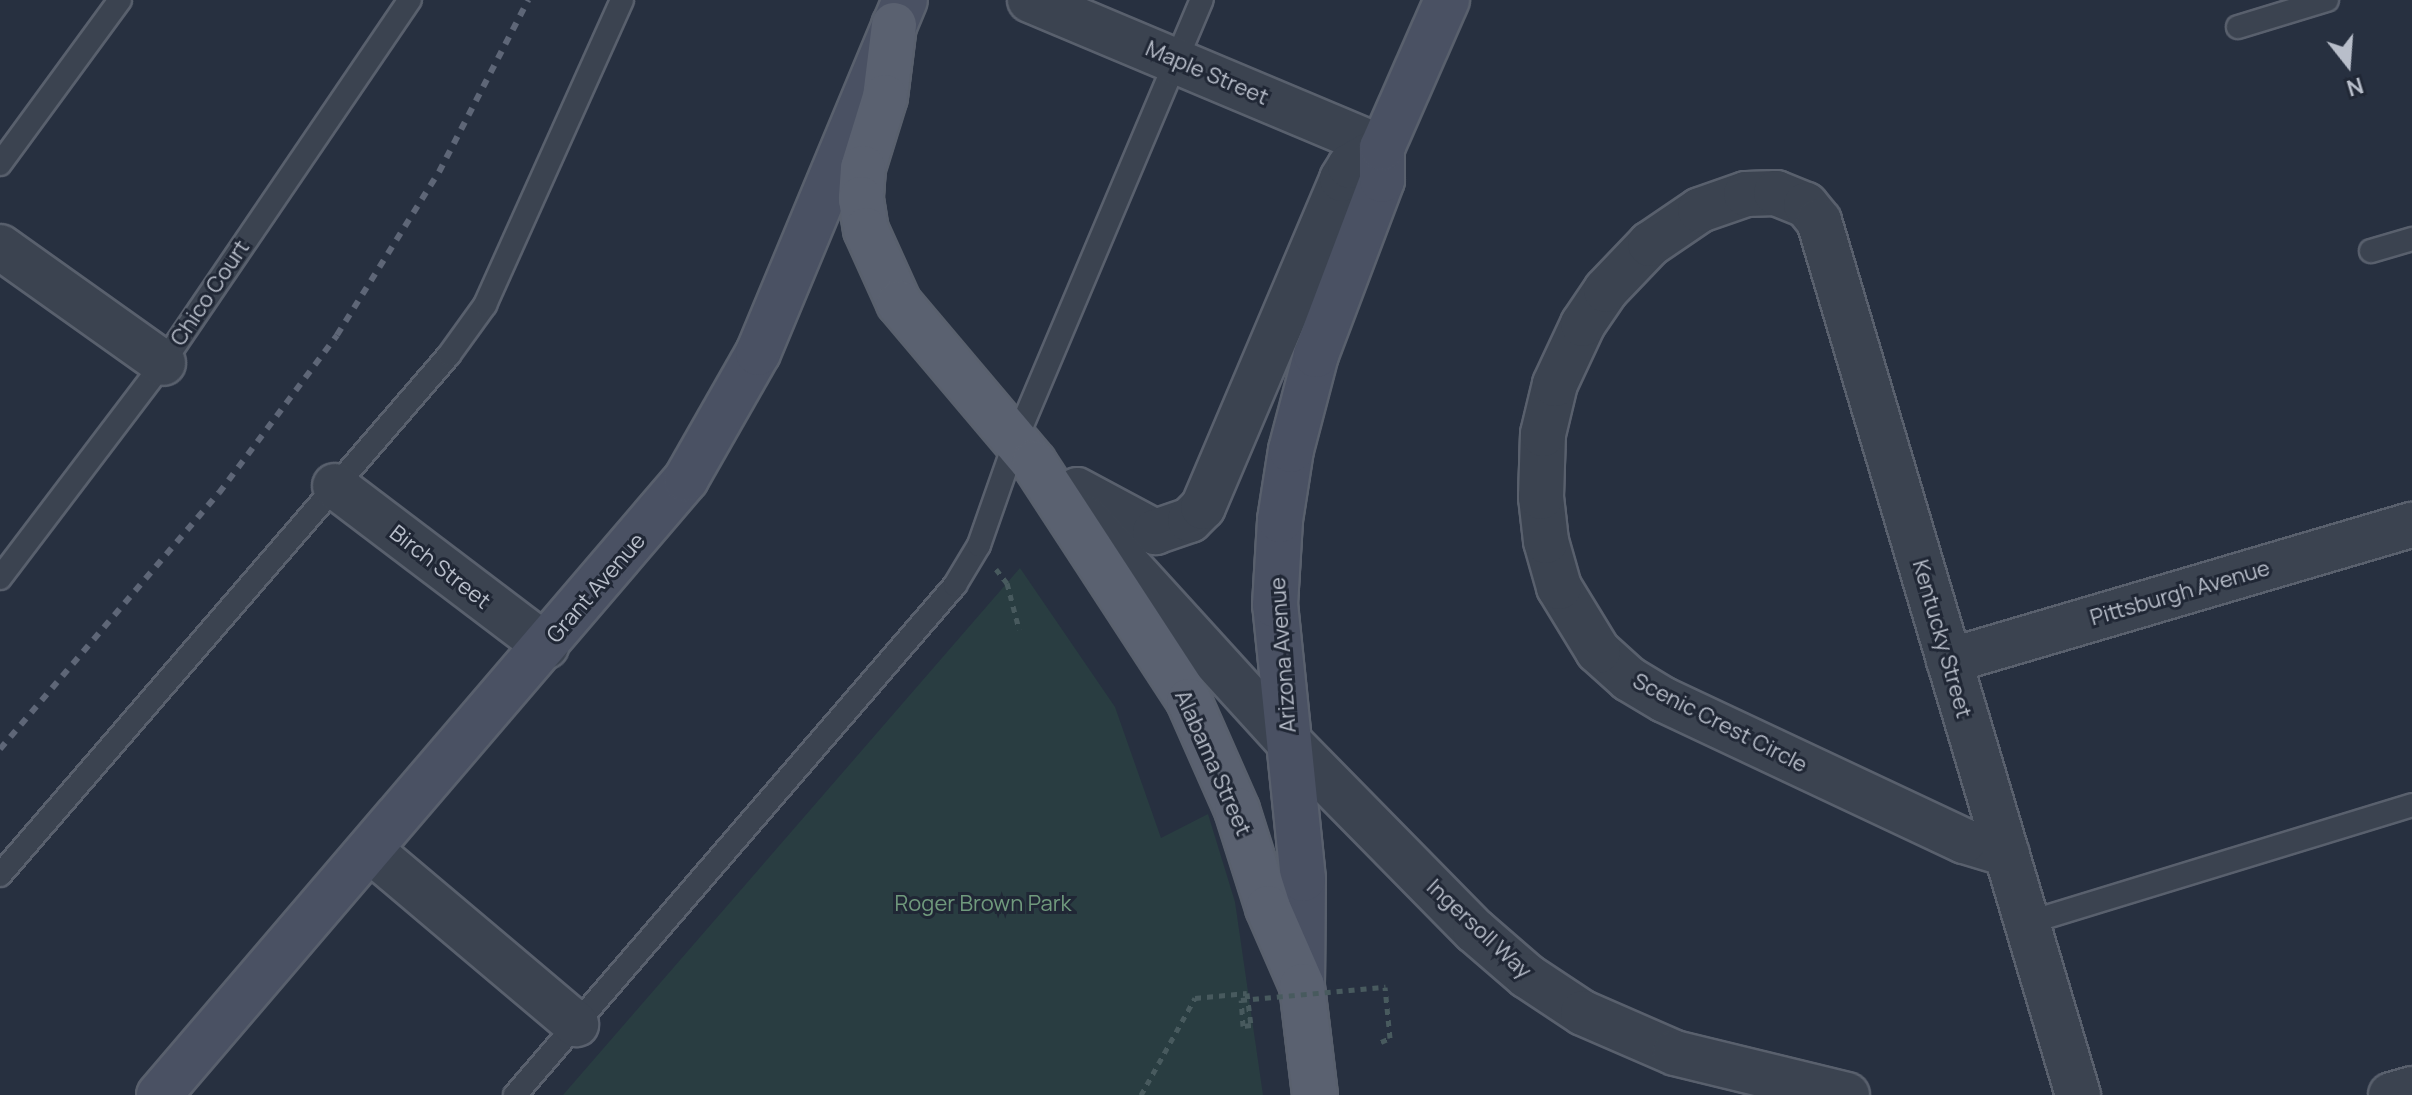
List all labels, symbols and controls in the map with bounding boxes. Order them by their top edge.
north arrow [2308,24,2388,104]
street label: Maple Street [1142,35,1272,111]
text: N [2343,70,2367,104]
street label: Chico Court [165,235,255,351]
street label: Birch Street [384,519,496,615]
street label: Grant Avenue [541,528,651,648]
street label: Pittsburgh Avenue [2087,555,2273,631]
street label: Kentucky Street [1907,557,1977,721]
street label: Arizona Avenue [1264,576,1302,734]
street label: Scenic Crest Circle [1628,668,1812,778]
street label: Alabama Street [1169,686,1257,840]
street label: Ingersoll Way [1421,874,1537,984]
park label: Roger Brown Park [894,891,1072,917]

